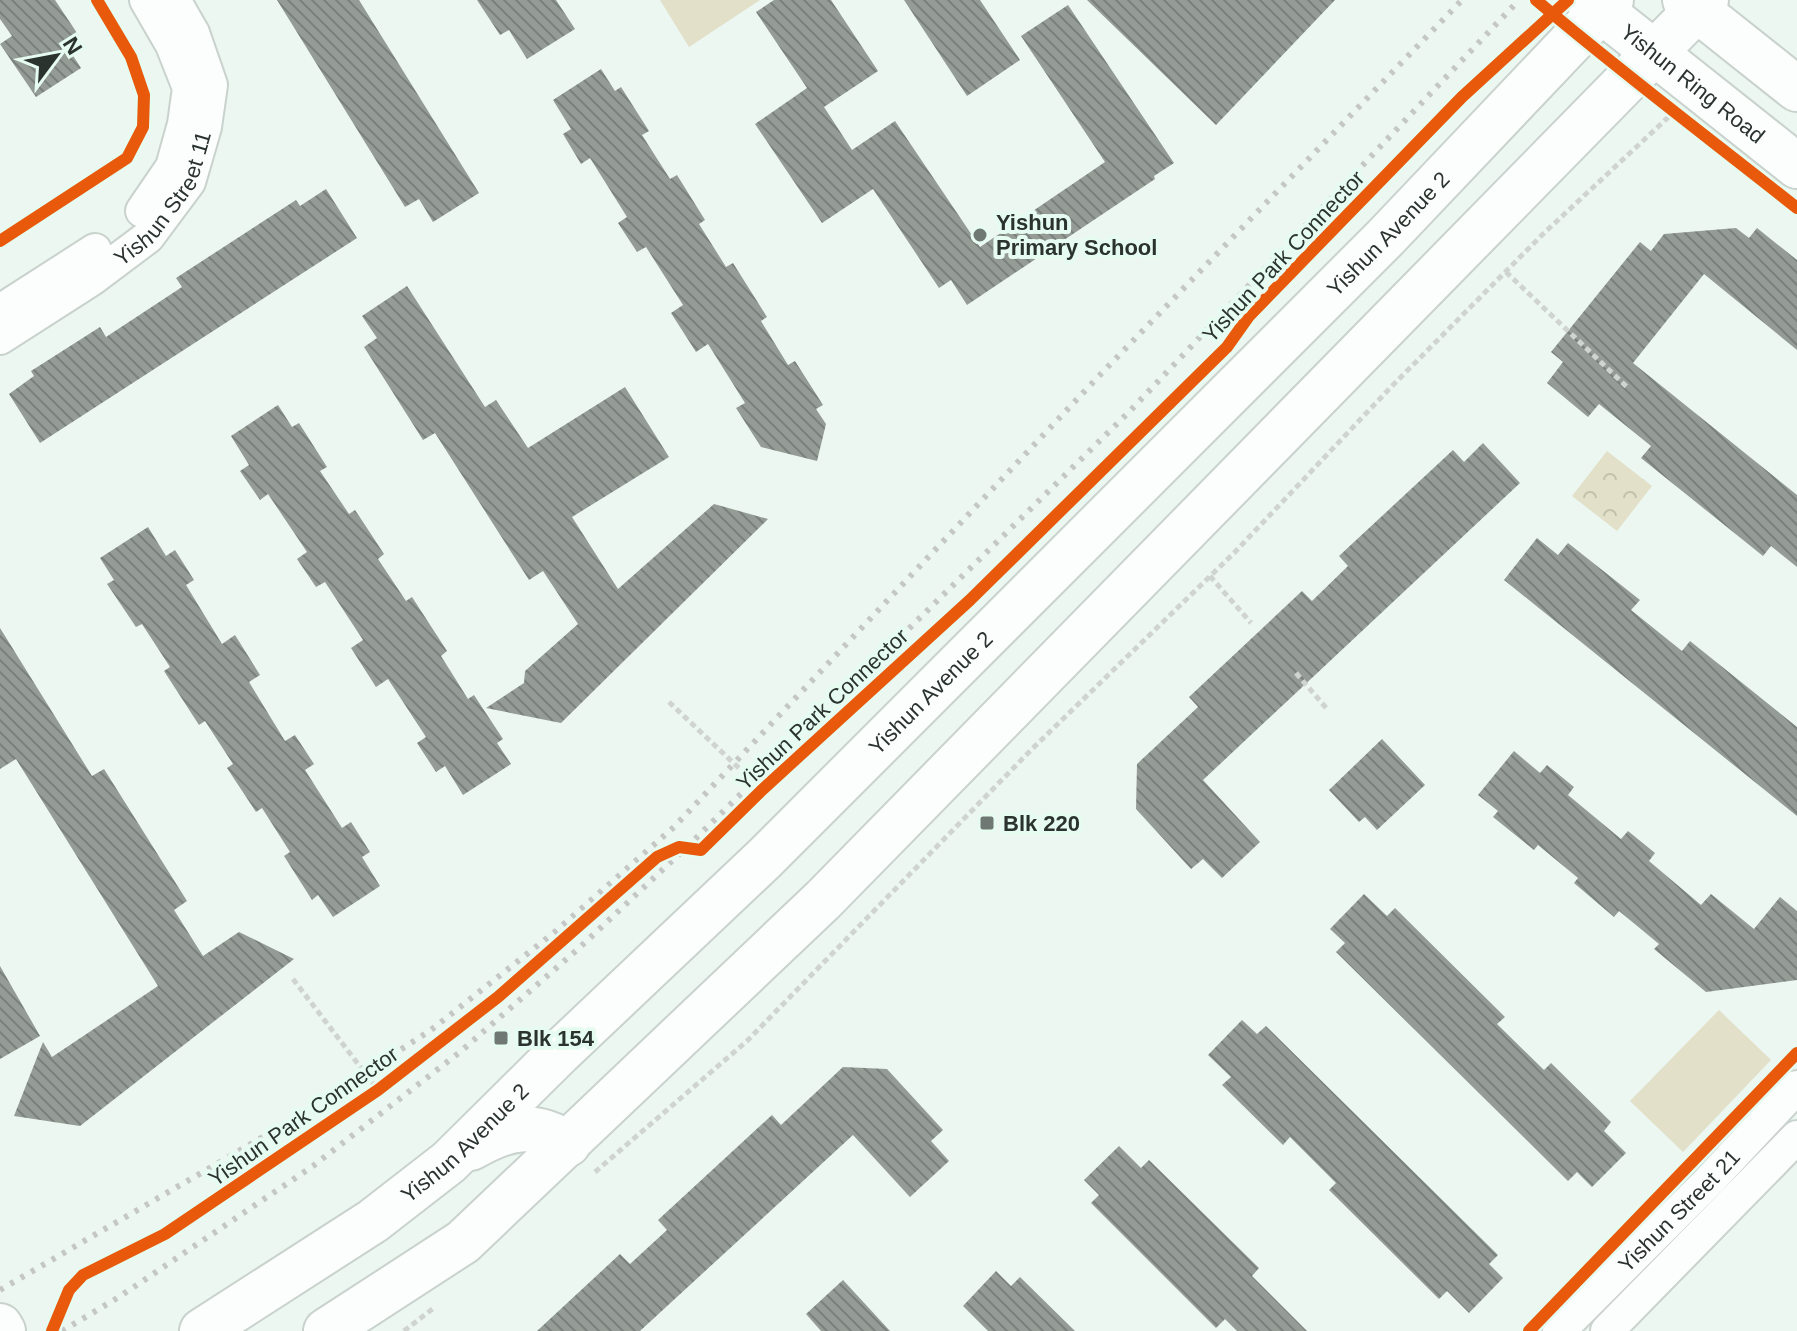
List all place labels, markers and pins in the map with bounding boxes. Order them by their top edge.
place label: Yishun Primary School [996,210,1157,260]
marker: Yishun Primary School [971,226,989,244]
place label: Blk 220 [1003,811,1080,836]
marker: Blk 220 [978,814,996,832]
place label: Blk 154 [517,1026,595,1051]
marker: Blk 154 [492,1029,510,1047]

